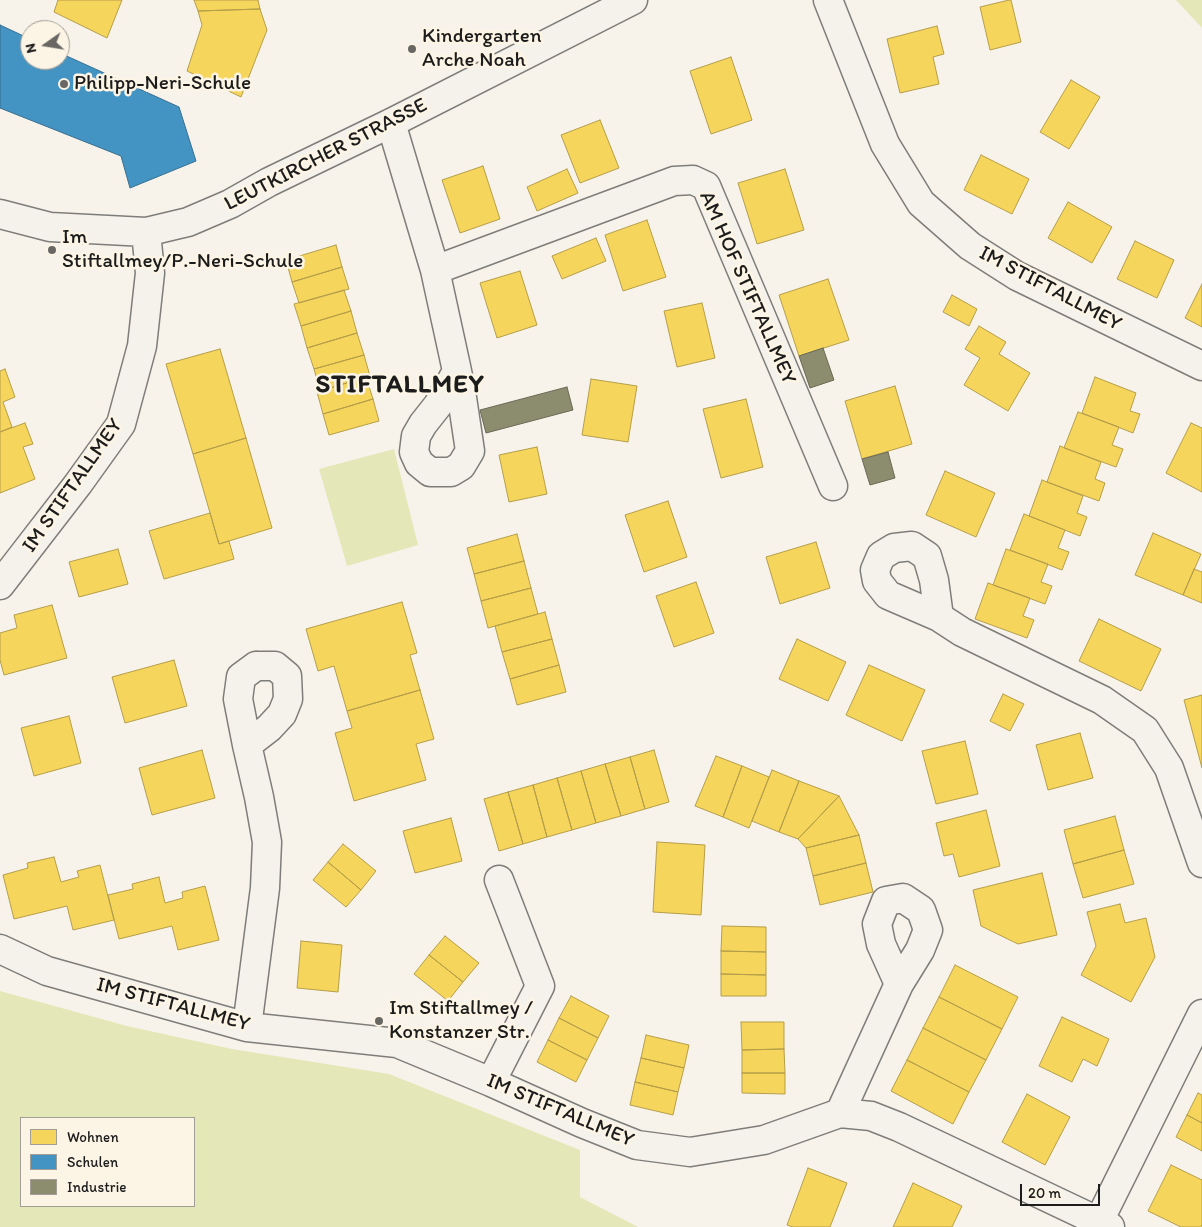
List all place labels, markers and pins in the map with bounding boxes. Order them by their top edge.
place label: Kindergarten Arche Noah [422,24,542,74]
marker: Kindergarten Arche Noah [406,43,418,55]
place label: Philipp-Neri-Schule [74,71,251,97]
marker: Philipp-Neri-Schule [58,78,70,90]
place label: Im Stiftallmey/P.-Neri-Schule [62,225,303,275]
marker: Im Stiftallmey/P.-Neri-Schule [46,244,58,256]
place label: Im Stiftallmey / Konstanzer Str. [389,996,533,1046]
marker: Im Stiftallmey / Konstanzer Str. [373,1015,385,1027]

